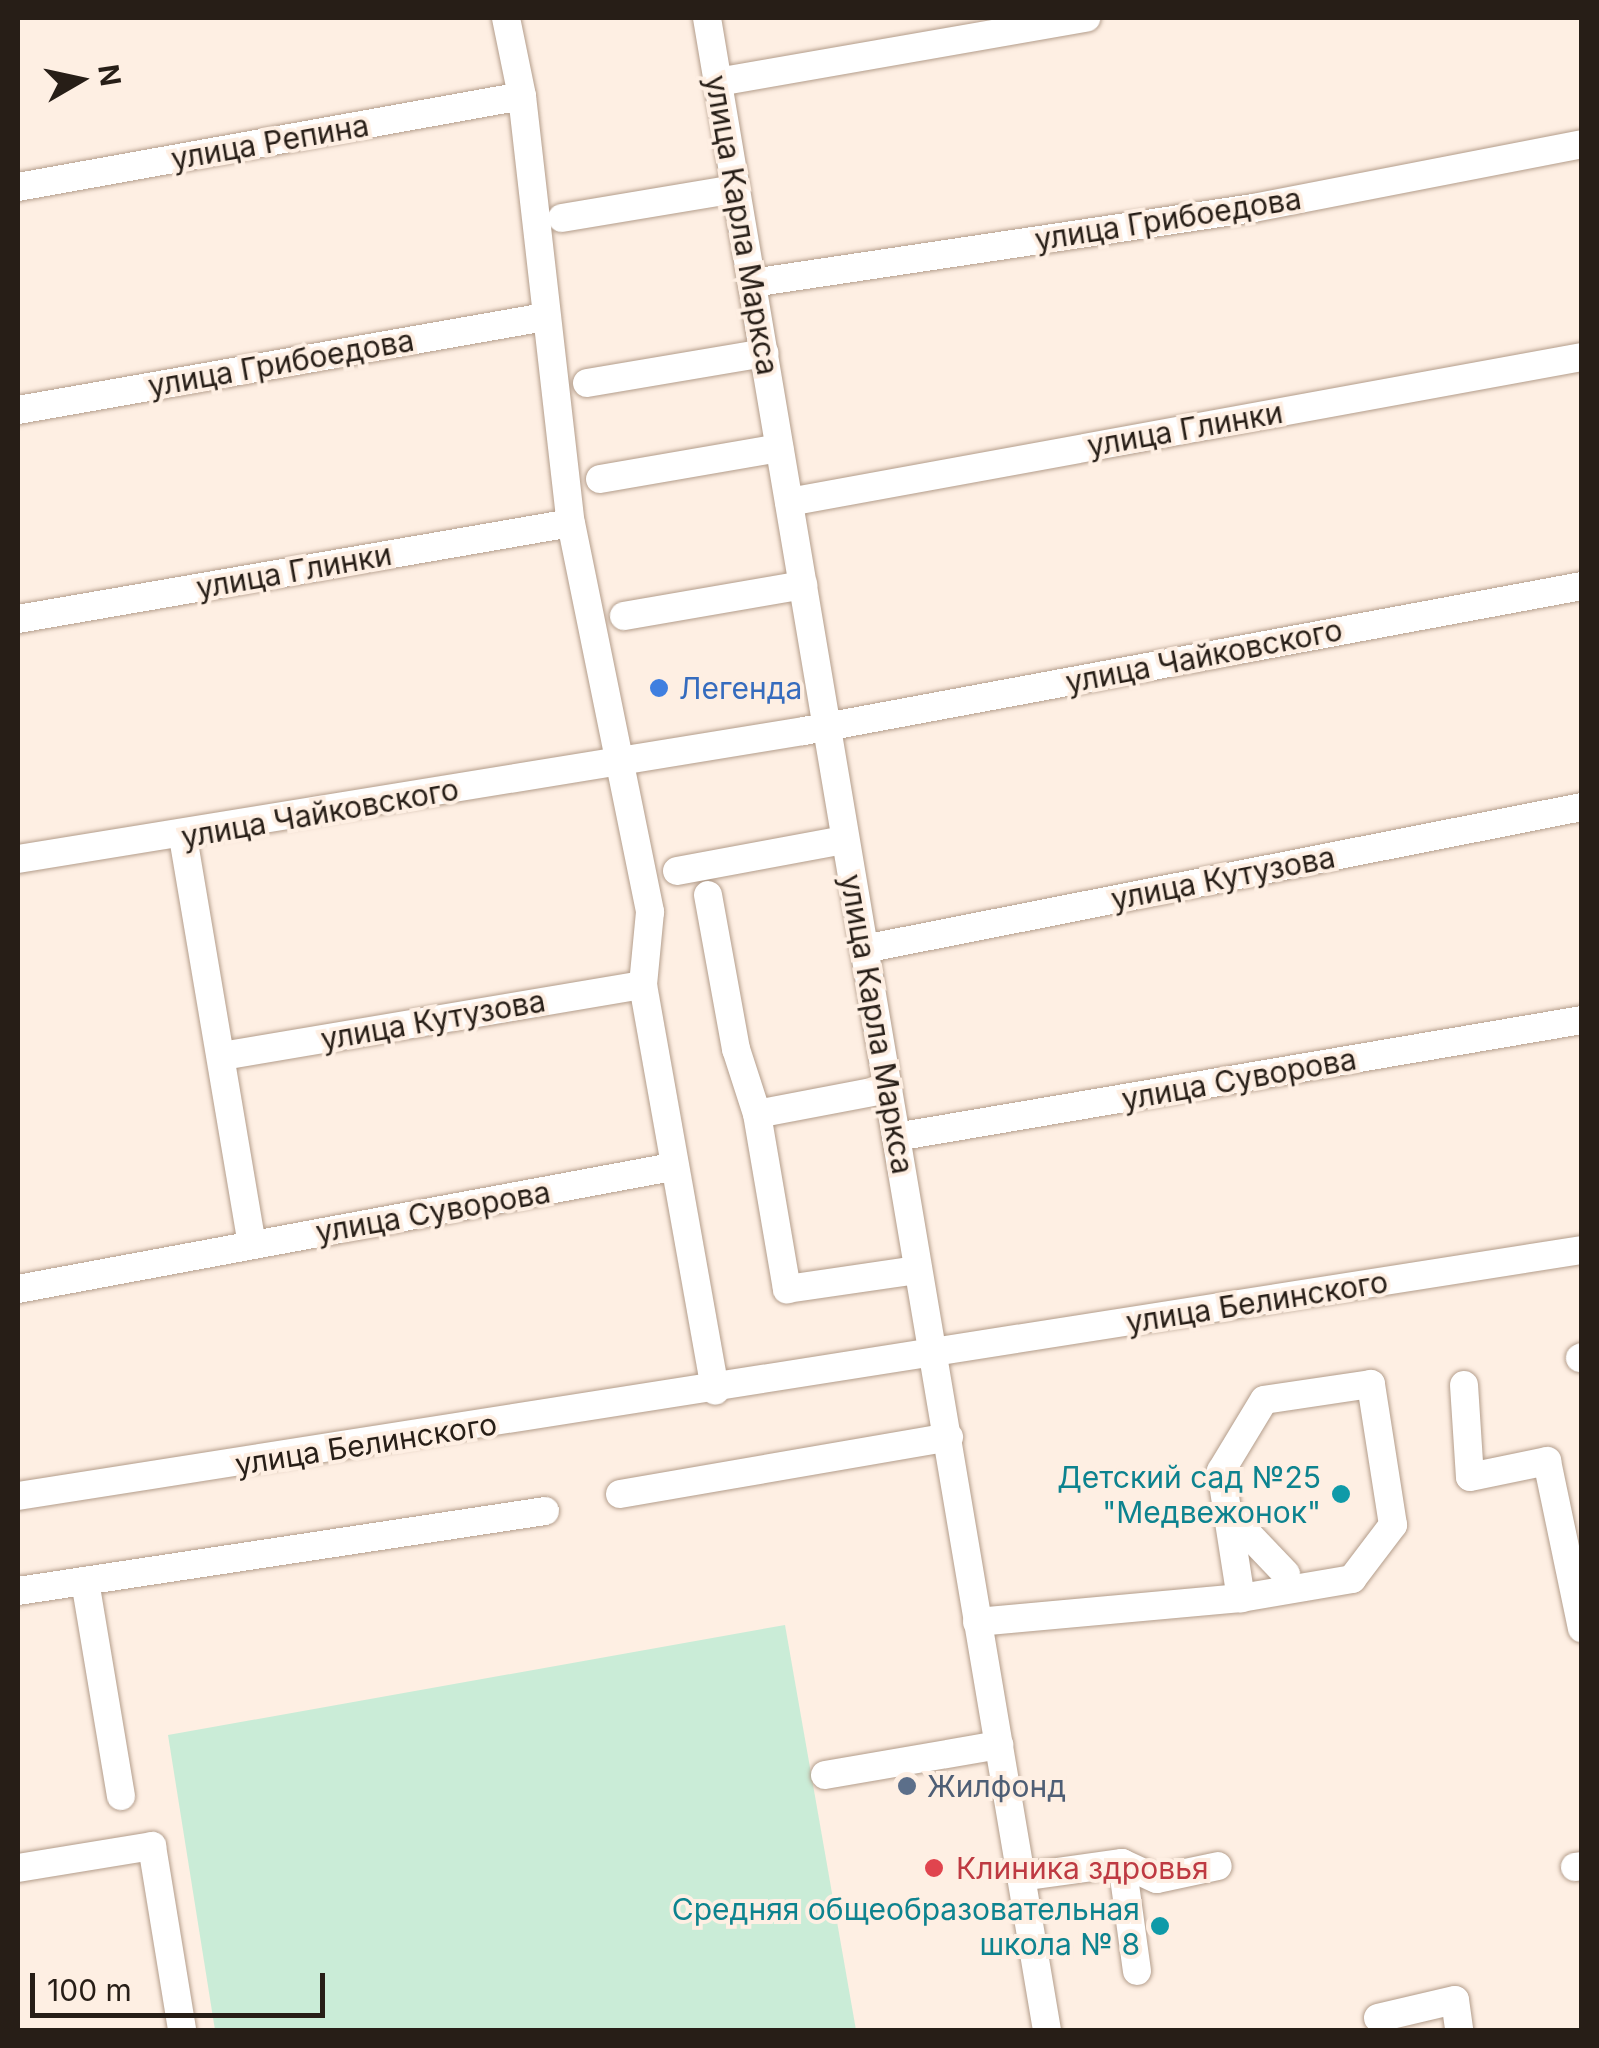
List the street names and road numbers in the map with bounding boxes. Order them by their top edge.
street label: улица Карла Маркса [698,72,786,378]
street label: улица Репина [168,107,372,177]
street label: улица Грибоедова [1032,180,1304,258]
street label: улица Грибоедова [145,322,417,404]
street label: улица Глинки [1084,394,1286,464]
street label: улица Глинки [193,536,395,606]
street label: улица Чайковского [1063,612,1345,700]
street label: улица Чайковского [178,771,462,855]
street label: улица Кутузова [1108,839,1338,917]
street label: улица Карла Маркса [833,871,921,1177]
street label: улица Кутузова [318,983,548,1057]
street label: улица Суворова [1119,1041,1359,1117]
street label: улица Суворова [313,1174,553,1250]
street label: улица Белинского [1124,1264,1390,1340]
street label: улица Белинского [233,1406,499,1482]

